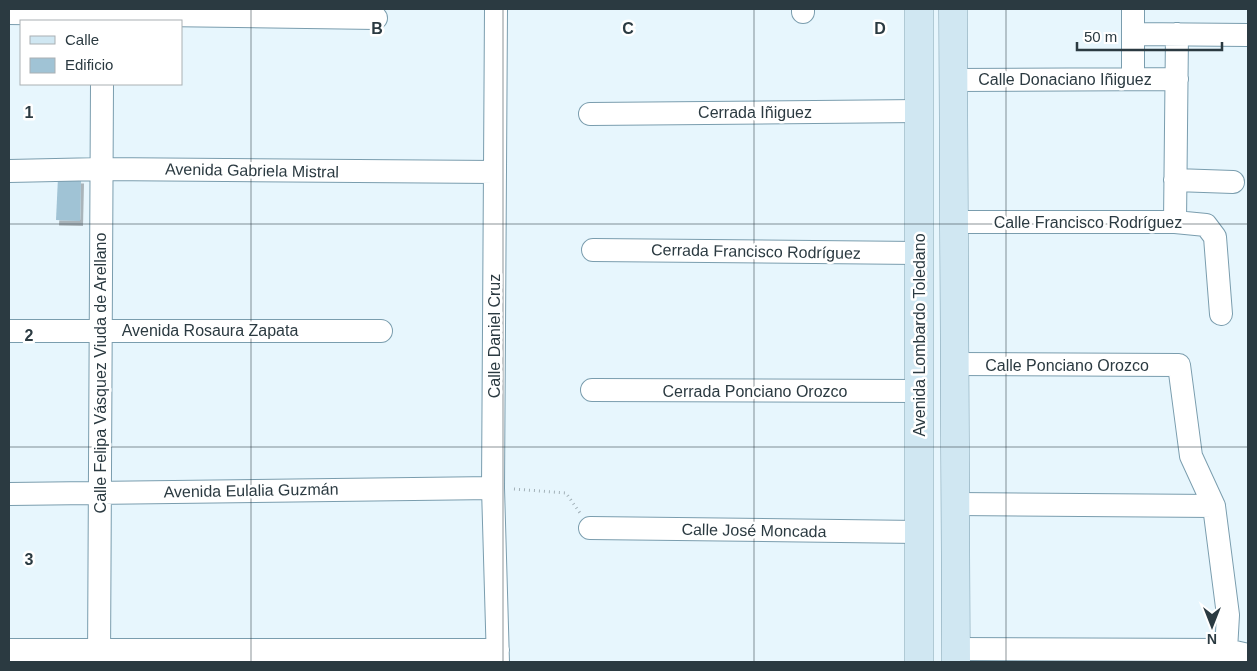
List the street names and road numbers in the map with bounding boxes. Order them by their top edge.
street label: Calle Donaciano Iñiguez [978,71,1152,88]
street label: Cerrada Iñiguez [698,104,812,121]
street label: Avenida Gabriela Mistral [165,160,339,181]
street label: Calle Francisco Rodríguez [994,214,1182,231]
street label: Calle Felipa Vásquez Viuda de Arellano [92,233,109,513]
street label: Avenida Lombardo Toledano [911,233,928,437]
street label: Cerrada Francisco Rodríguez [651,241,861,262]
street label: Calle Daniel Cruz [486,274,503,398]
street label: Avenida Rosaura Zapata [122,322,298,339]
street label: Calle Ponciano Orozco [985,357,1149,374]
street label: Cerrada Ponciano Orozco [663,383,848,400]
street label: Avenida Eulalia Guzmán [163,480,339,501]
street label: Calle José Moncada [681,521,827,540]

